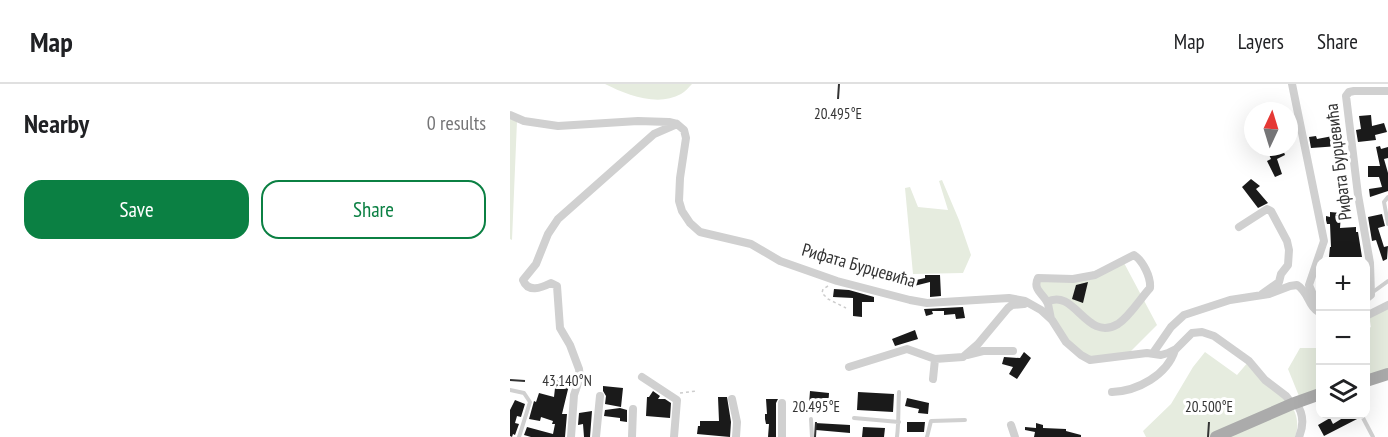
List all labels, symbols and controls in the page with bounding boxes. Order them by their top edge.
text: Map [30,23,73,60]
text: Map [1174,28,1205,55]
text: Layers [1238,28,1284,55]
text: Share [1317,28,1358,55]
north arrow [1244,102,1298,156]
street label: Рифата Бурџевића [1319,102,1357,222]
text: 20.495°E [814,104,862,123]
text: Nearby [24,107,89,140]
text: 0 results [427,110,486,136]
button: Save [24,180,249,239]
button: Share [261,180,486,239]
street label: Рифата Бурџевића [799,238,919,292]
map controls [1316,257,1370,419]
button: + [1316,257,1370,311]
button: − [1316,311,1370,365]
button: layers [1316,365,1370,419]
text: 43.140°N [542,371,592,390]
text: 20.495°E [792,397,840,416]
text: 20.500°E [1185,397,1233,416]

